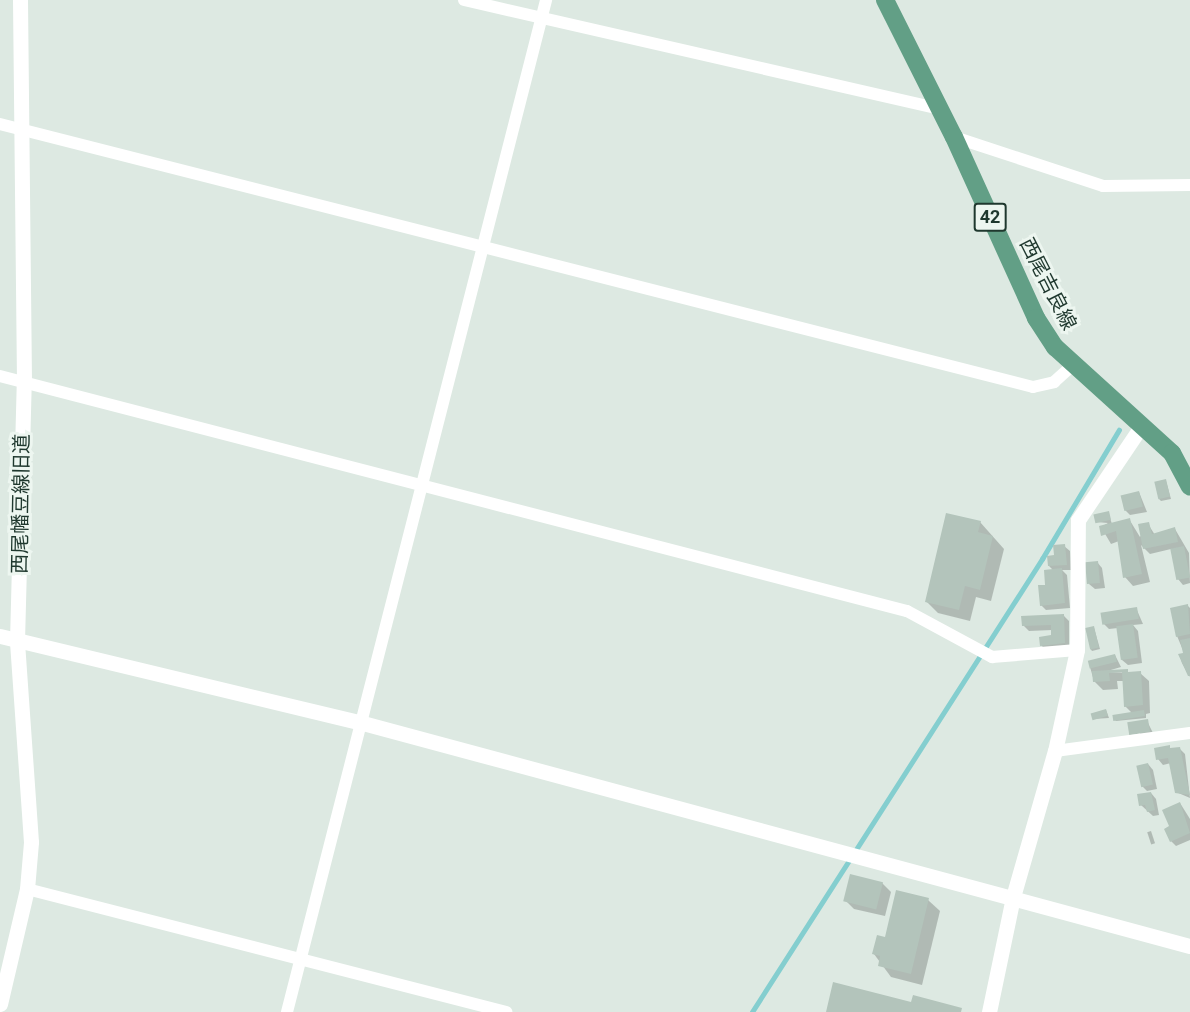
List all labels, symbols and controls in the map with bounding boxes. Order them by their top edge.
road number: 42 [974,202,1006,232]
street label: 西尾吉良線 [1015,234,1081,334]
street label: 西尾幡豆線旧道 [8,434,34,574]

